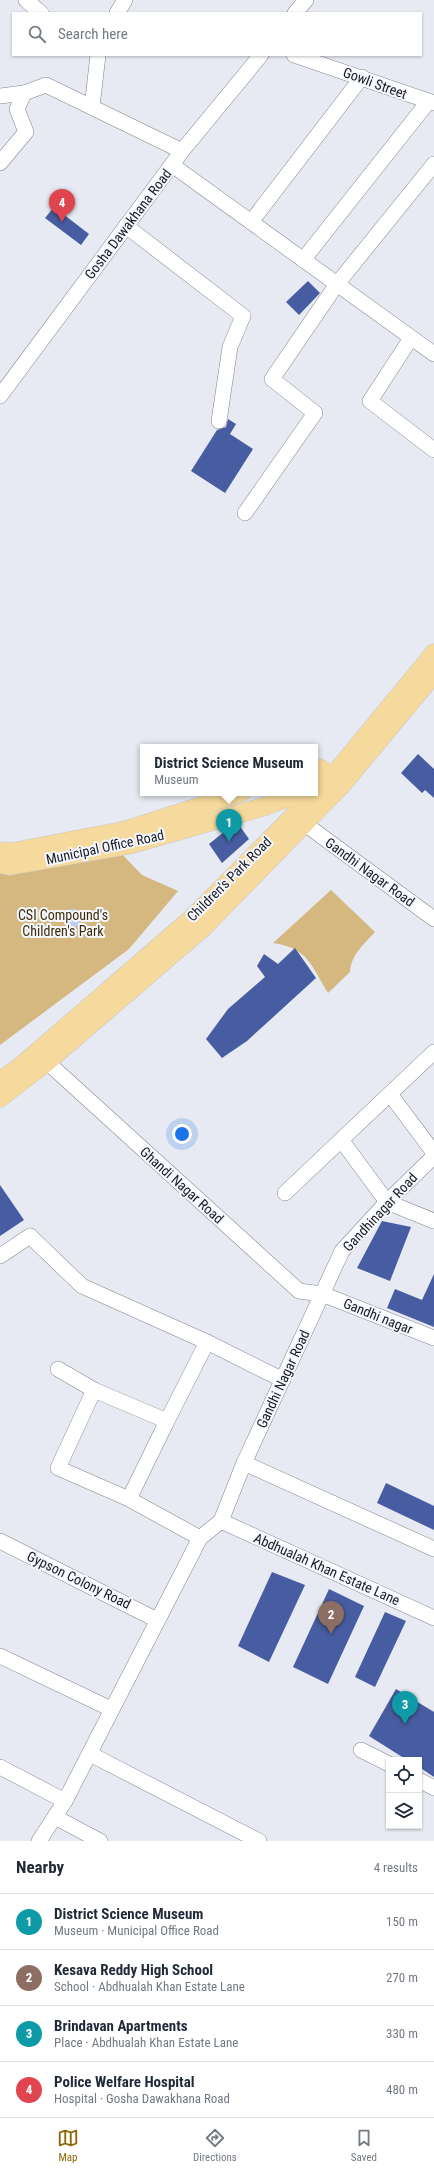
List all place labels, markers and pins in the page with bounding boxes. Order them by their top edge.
pin: 4 [49,189,75,222]
pin: 1 [216,809,242,842]
pin: 2 [318,1601,344,1634]
pin: 3 [392,1691,418,1724]

